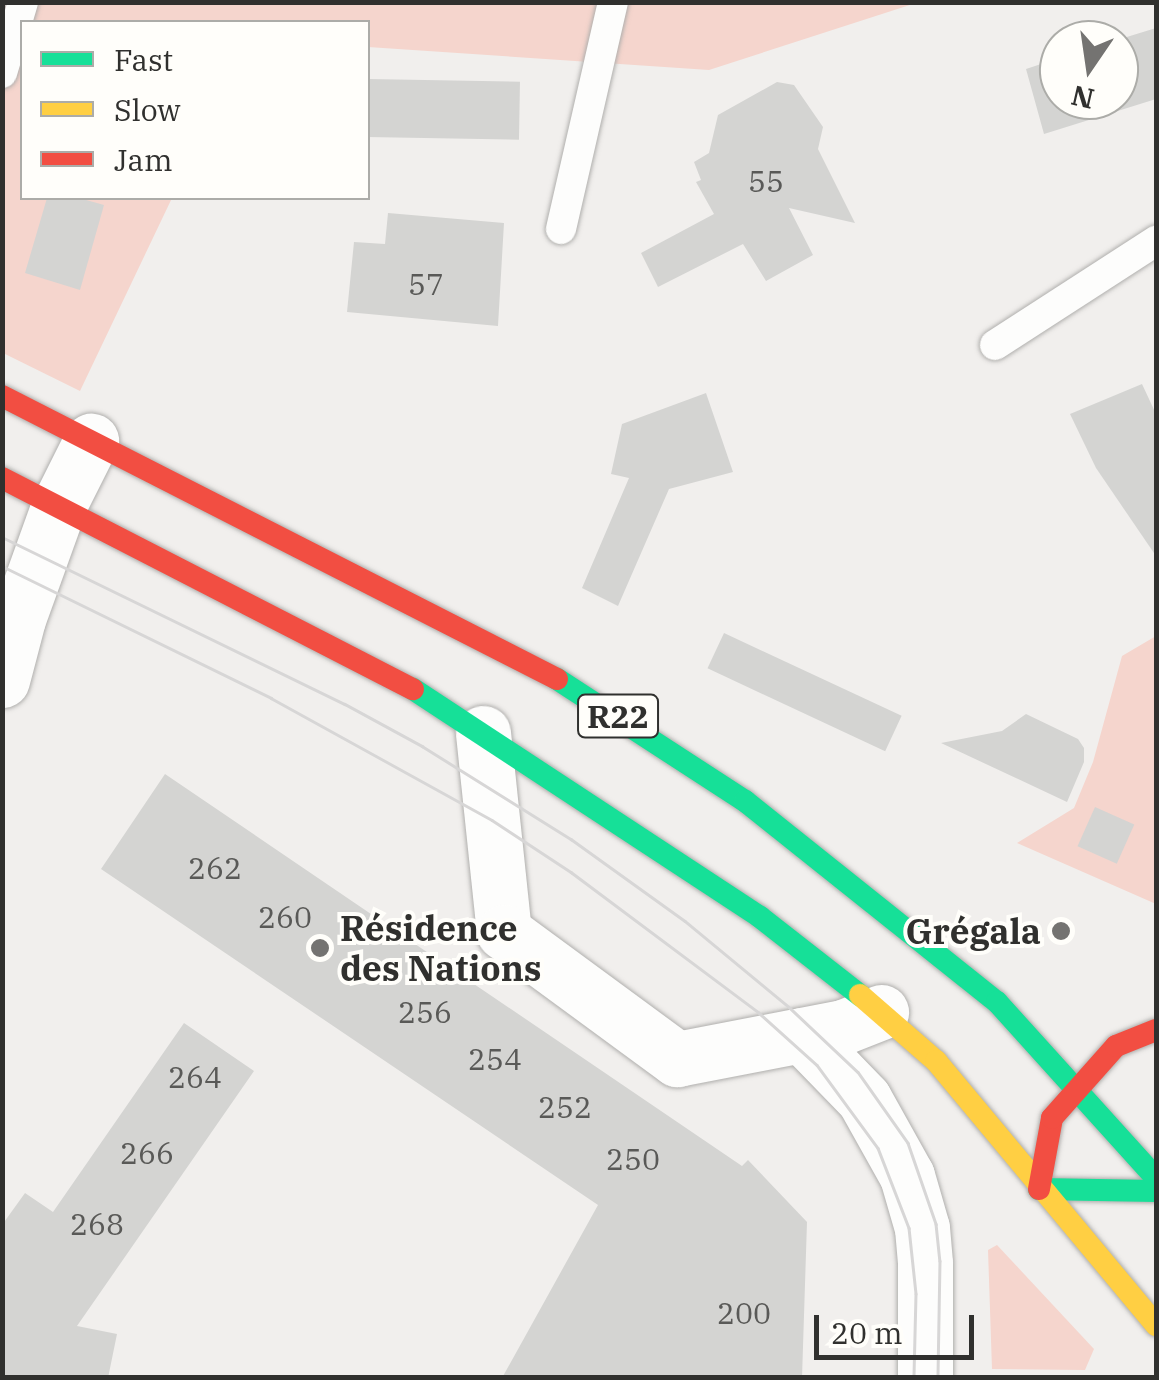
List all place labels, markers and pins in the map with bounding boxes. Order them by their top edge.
place label: Résidence des Nations [340,907,542,989]
place label: Grégala [905,910,1041,952]
marker: Grégala [1050,920,1072,942]
marker: Résidence des Nations [309,937,331,959]

